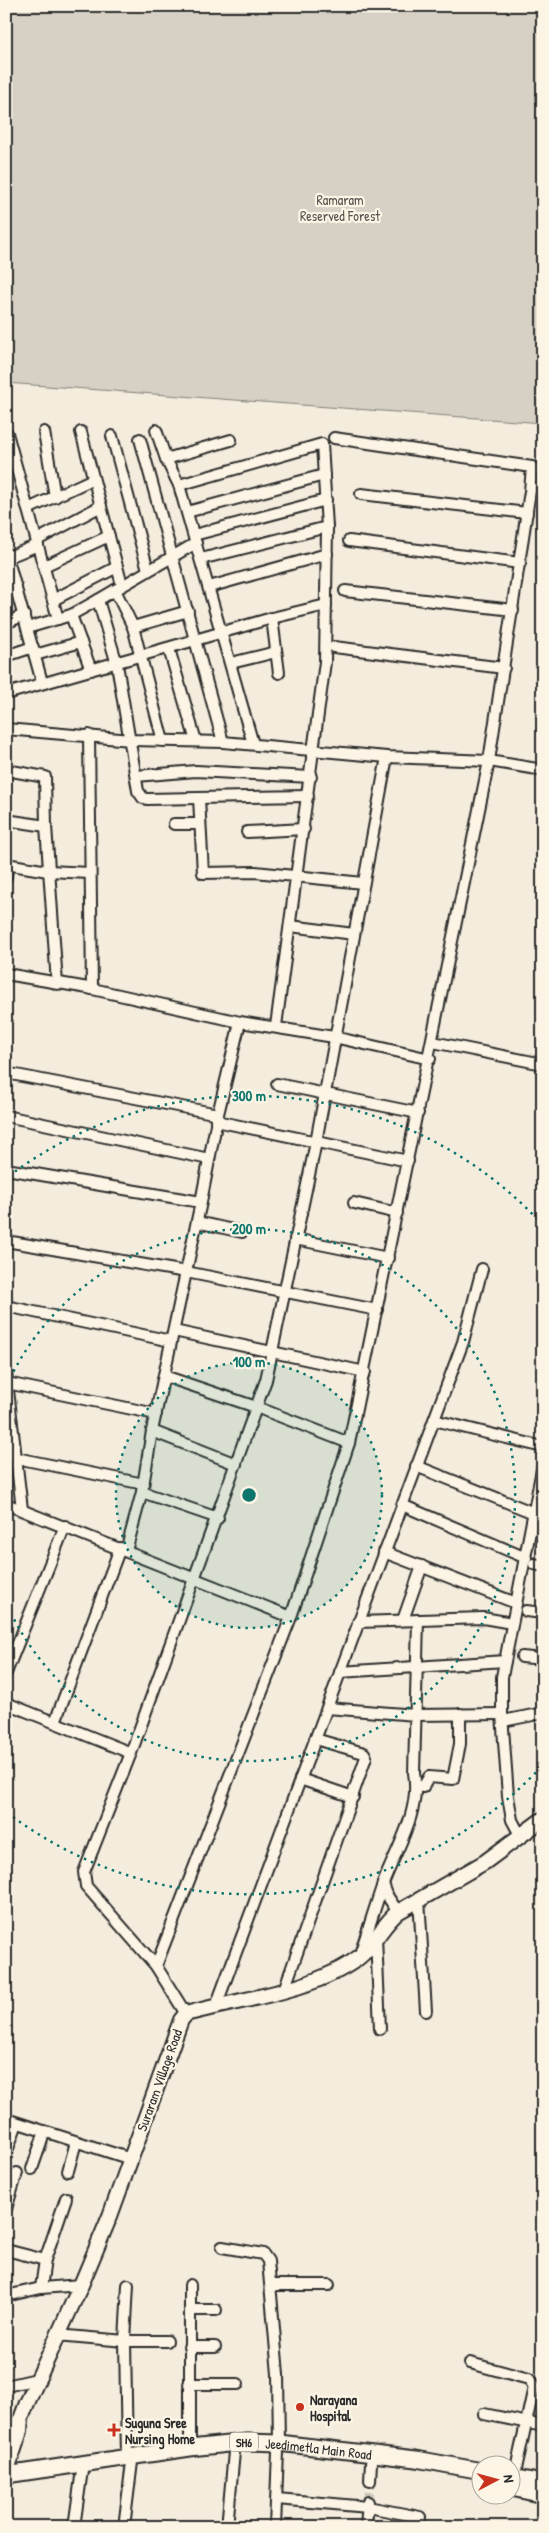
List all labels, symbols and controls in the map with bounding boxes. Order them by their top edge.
park label: Ramaram Reserved Forest [300,190,380,225]
text: 300 m [232,1085,266,1106]
text: 200 m [232,1218,266,1239]
text: 100 m [233,1351,265,1372]
centre of rings [240,1486,258,1504]
street label: Suraram Village Road [132,2026,187,2134]
place label: Narayana Hospital [310,2390,358,2427]
marker: Narayana Hospital [294,2401,306,2413]
place label: Suguna Sree Nursing Home [125,2413,195,2450]
marker: Suguna Sree Nursing Home [107,2423,121,2437]
road number: SH6 [230,2432,258,2452]
street label: Jeedimetla Main Road [265,2433,373,2463]
north arrow [472,2456,522,2506]
text: N [500,2474,519,2484]

